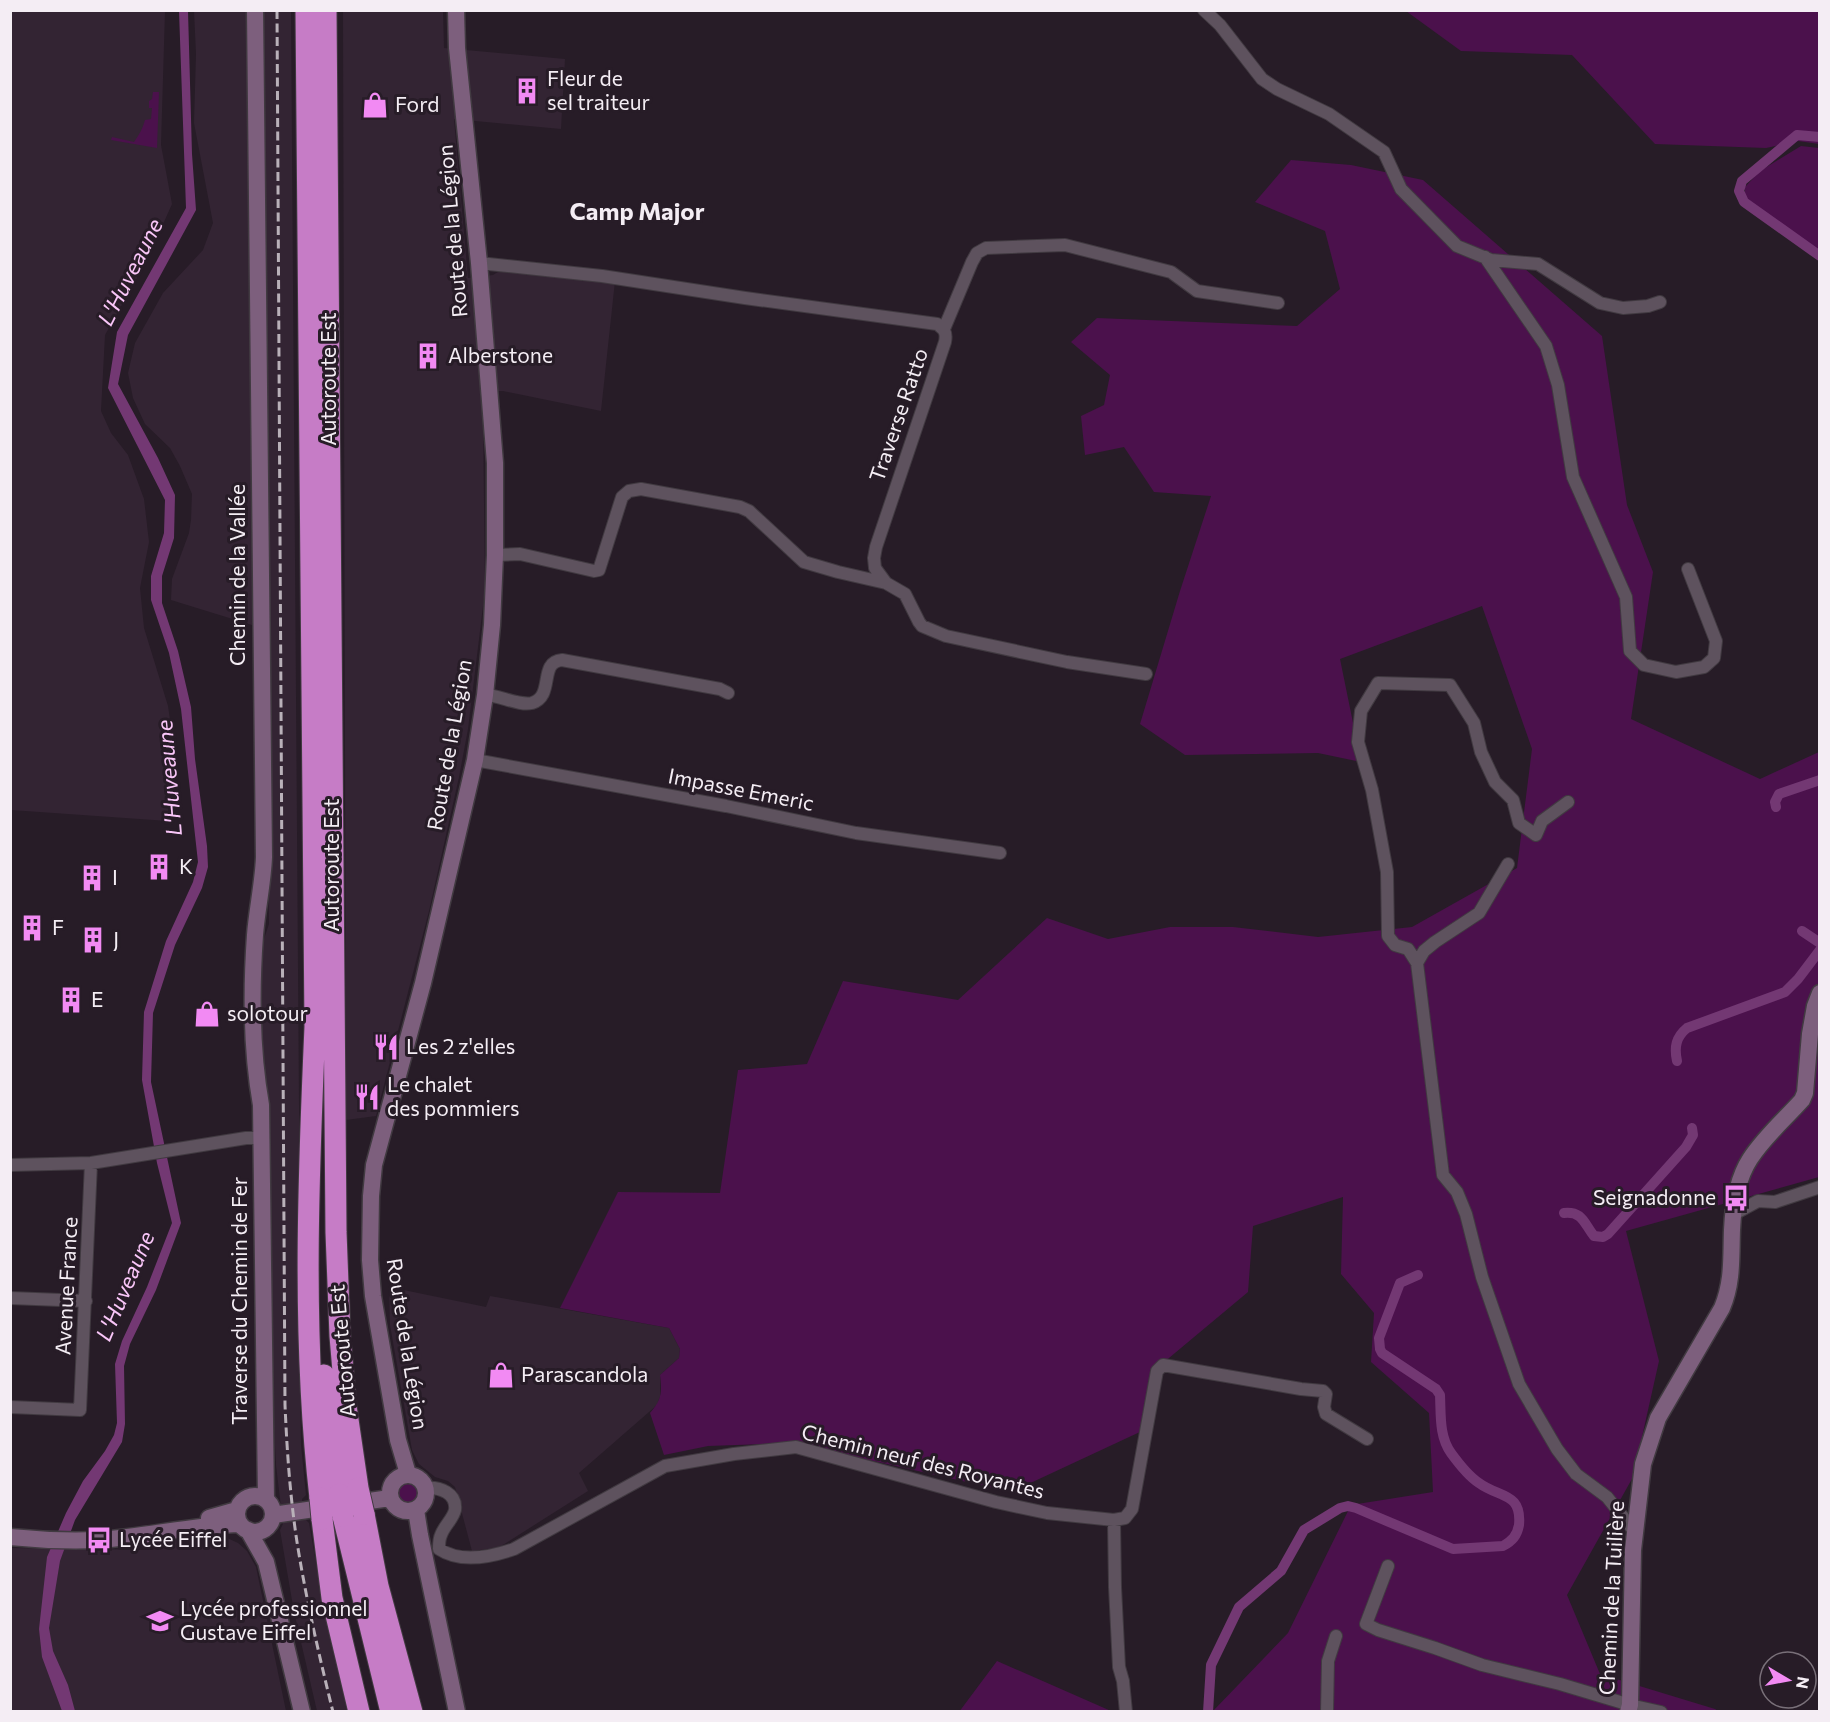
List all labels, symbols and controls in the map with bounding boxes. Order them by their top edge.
place label: Fleur de sel traiteur [547,65,650,114]
building icon: Fleur de sel traiteur [512,76,542,106]
shop icon: Ford [360,90,390,120]
place label: Ford [395,91,439,116]
street label: Route de la Légion [432,144,472,319]
district label: Camp Major [569,196,705,225]
water label: L'Huveaune [91,213,168,330]
street label: Autoroute Est [315,312,340,446]
building icon: Alberstone [413,341,443,371]
place label: Alberstone [448,342,553,367]
street label: Traverse Ratto [863,345,932,484]
street label: Chemin de la Vallée [224,484,249,666]
street label: Route de la Légion [421,657,476,832]
water label: L'Huveaune [150,718,187,837]
street label: Impasse Emeric [666,762,816,815]
street label: Autoroute Est [318,798,343,932]
building icon: K [144,852,174,882]
place label: K [179,853,193,878]
building icon: I [77,863,107,893]
place label: I [112,864,118,889]
building icon: F [17,913,47,943]
place label: F [52,914,64,939]
building icon: J [78,925,108,955]
place label: J [113,926,119,951]
building icon: E [56,985,86,1015]
place label: E [91,986,103,1011]
shop icon: solotour [192,999,222,1029]
place label: solotour [227,1000,308,1025]
restaurant icon: Les 2 z'elles [371,1032,401,1062]
place label: Les 2 z'elles [406,1033,515,1058]
place label: Le chalet des pommiers [387,1071,519,1120]
restaurant icon: Le chalet des pommiers [352,1082,382,1112]
street label: Traverse du Chemin de Fer [226,1177,251,1425]
bus stop icon: Seignadonne [1721,1183,1751,1213]
place label: Seignadonne [1593,1184,1716,1209]
street label: Avenue France [49,1216,82,1356]
water label: L'Huveaune [89,1227,160,1345]
street label: Route de la Légion [383,1256,434,1431]
street label: Autoroute Est [323,1284,360,1419]
shop icon: Parascandola [486,1360,516,1390]
place label: Parascandola [521,1361,648,1386]
street label: Chemin neuf des Royantes [799,1418,1047,1503]
street label: Chemin de la Tuilière [1593,1500,1628,1696]
bus stop icon: Lycée Eiffel [84,1525,114,1555]
place label: Lycée Eiffel [119,1526,227,1551]
place label: Lycée professionnel Gustave Eiffel [180,1595,368,1644]
school or university icon: Lycée professionnel Gustave Eiffel [145,1606,175,1636]
north arrow [1758,1650,1818,1710]
text: N [1793,1675,1814,1690]

